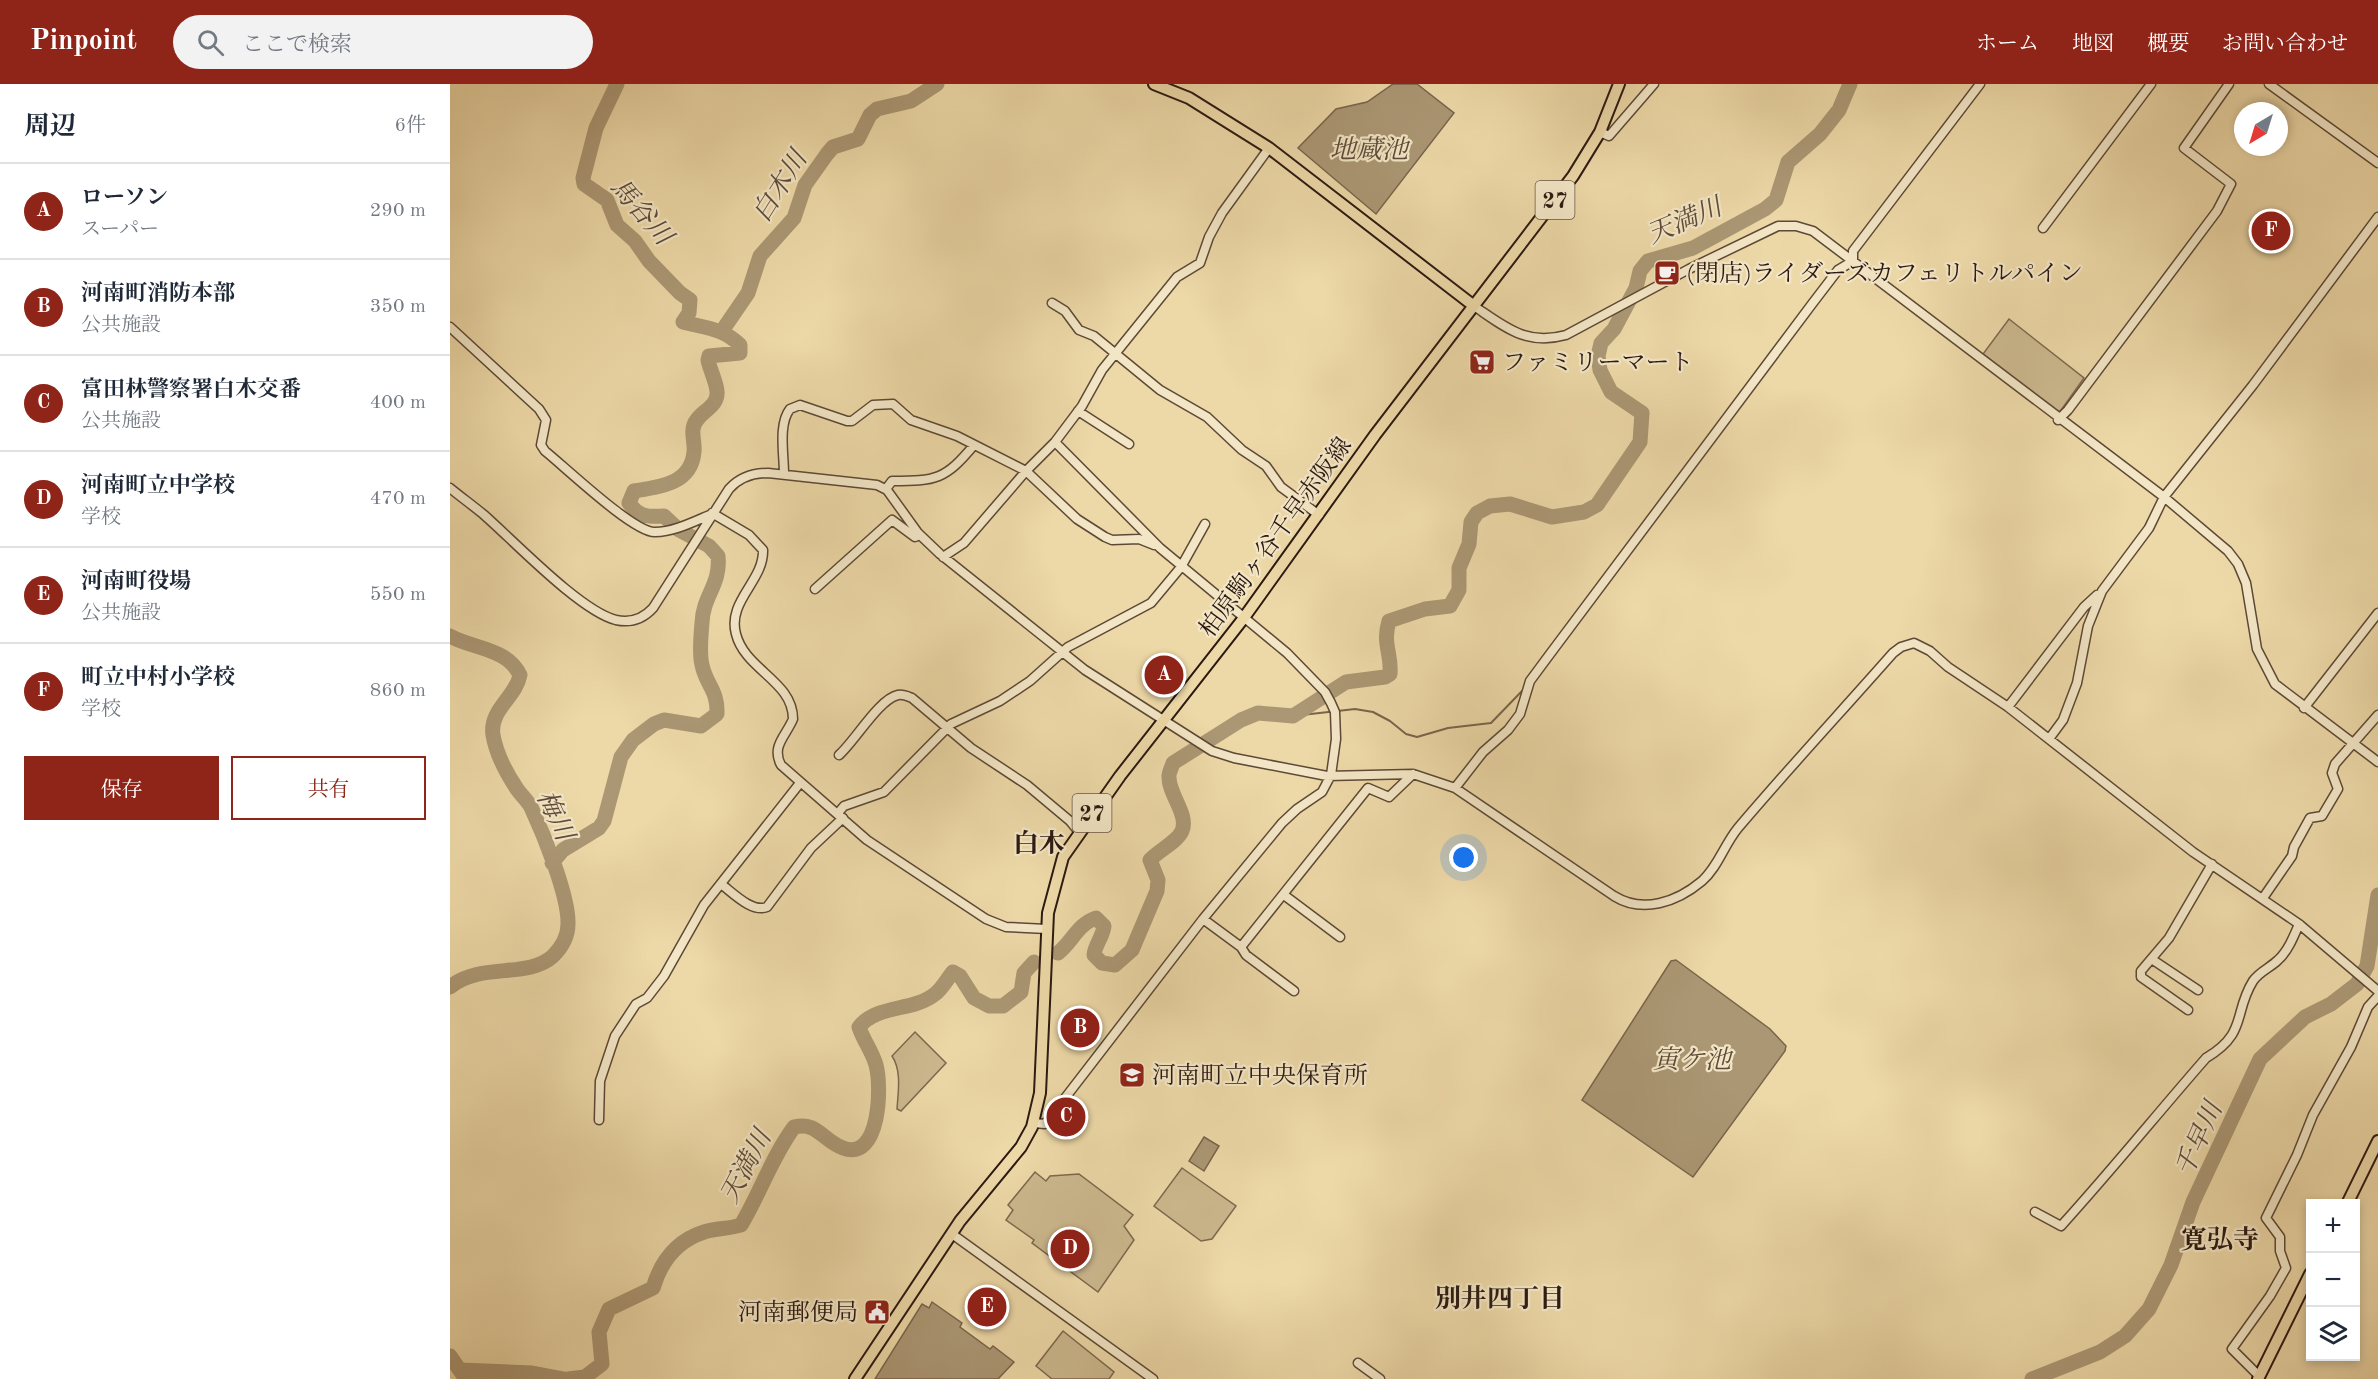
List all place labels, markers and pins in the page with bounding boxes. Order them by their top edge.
pin: F [2252,208,2290,254]
cafe icon: (閉店)ライダーズカフェリトルパイン [1652,258,1682,288]
place label: (閉店)ライダーズカフェリトルパイン [1686,260,2083,287]
supermarket icon: ファミリーマート [1467,347,1497,377]
place label: ファミリーマート [1502,351,1694,376]
pin: A [1144,652,1184,698]
pin: B [1060,1006,1100,1050]
school or university icon: 河南町立中央保育所 [1117,1060,1147,1090]
place label: 河南町立中央保育所 [1152,1062,1368,1089]
pin: C [1046,1094,1086,1140]
pin: D [1050,1226,1090,1272]
pin: E [968,1284,1006,1330]
public building icon: 河南郵便局 [862,1297,892,1327]
place label: 河南郵便局 [738,1299,858,1326]

